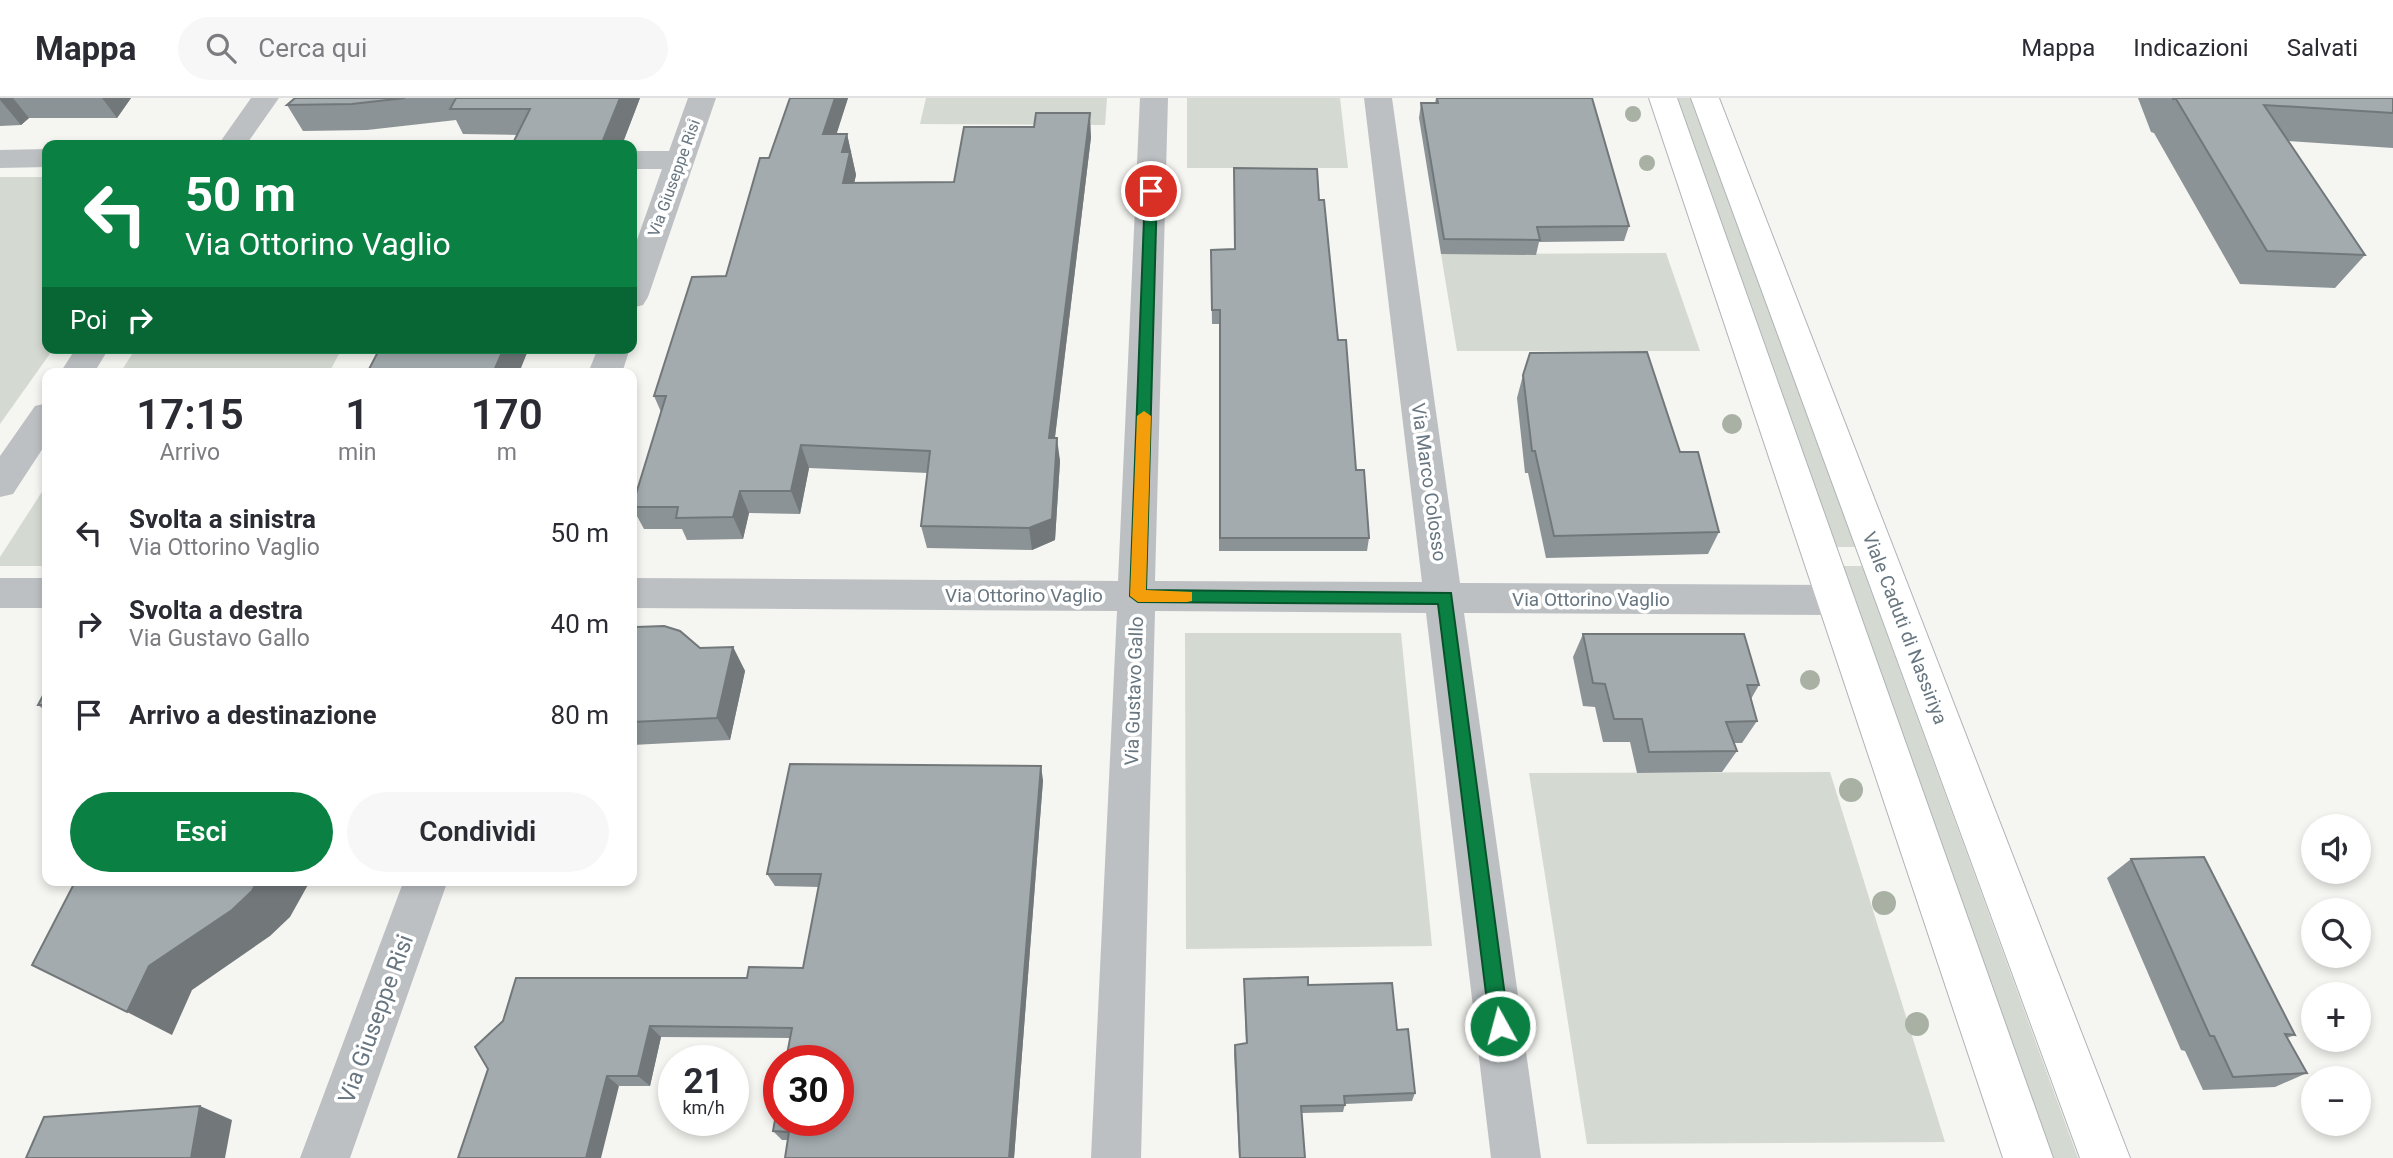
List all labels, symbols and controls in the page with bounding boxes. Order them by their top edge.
search box [178,17,668,80]
text: Mappa [35,29,136,68]
icon: search [202,29,240,67]
text: Cerca qui [258,33,367,63]
text: Mappa [2021,34,2095,62]
text: Indicazioni [2133,34,2249,62]
text: Salvati [2287,34,2358,62]
street label: Via Giuseppe Risi [644,117,704,239]
pin [1121,161,1181,221]
text: 50 m [185,166,296,223]
icon: left [70,168,161,259]
icon: arrive [1132,172,1170,210]
text: Via Ottorino Vaglio [185,225,451,263]
icon: right [121,301,159,339]
text: Poi [70,305,107,335]
text: 17:15 [136,390,244,439]
text: 1 [345,390,369,439]
text: 170 [471,390,543,439]
street label: Via Marco Colosso [1407,401,1451,563]
text: Arrivo [160,439,220,466]
text: min [338,439,376,466]
text: m [497,439,517,466]
text: Svolta a sinistra [129,504,316,534]
icon: left [70,514,108,552]
text: 50 m [551,518,609,548]
street label: Viale Caduti di Nassiriya [1858,529,1952,727]
text: Via Ottorino Vaglio [129,534,320,561]
street label: Via Ottorino Vaglio [945,584,1103,607]
street label: Via Ottorino Vaglio [1512,588,1670,611]
text: Svolta a destra [129,595,303,625]
icon: right [70,605,108,643]
text: 40 m [551,609,609,639]
street label: Via Gustavo Gallo [1120,616,1148,766]
text: Via Gustavo Gallo [129,625,310,652]
icon: arrive [70,696,108,734]
text: Arrivo a destinazione [129,700,376,730]
text: 80 m [551,700,609,730]
button: Esci [70,792,333,872]
button: Condividi [347,792,609,872]
map controls [2301,814,2371,1136]
button: sound [2301,814,2371,884]
button: search [2301,898,2371,968]
street label: Via Giuseppe Risi [333,931,419,1107]
button: + [2301,982,2371,1052]
position arrow [1463,989,1537,1063]
speed limit sign: 30 [763,1045,854,1136]
text: 21 [683,1061,724,1102]
button: − [2301,1066,2371,1136]
text: km/h [682,1097,725,1118]

